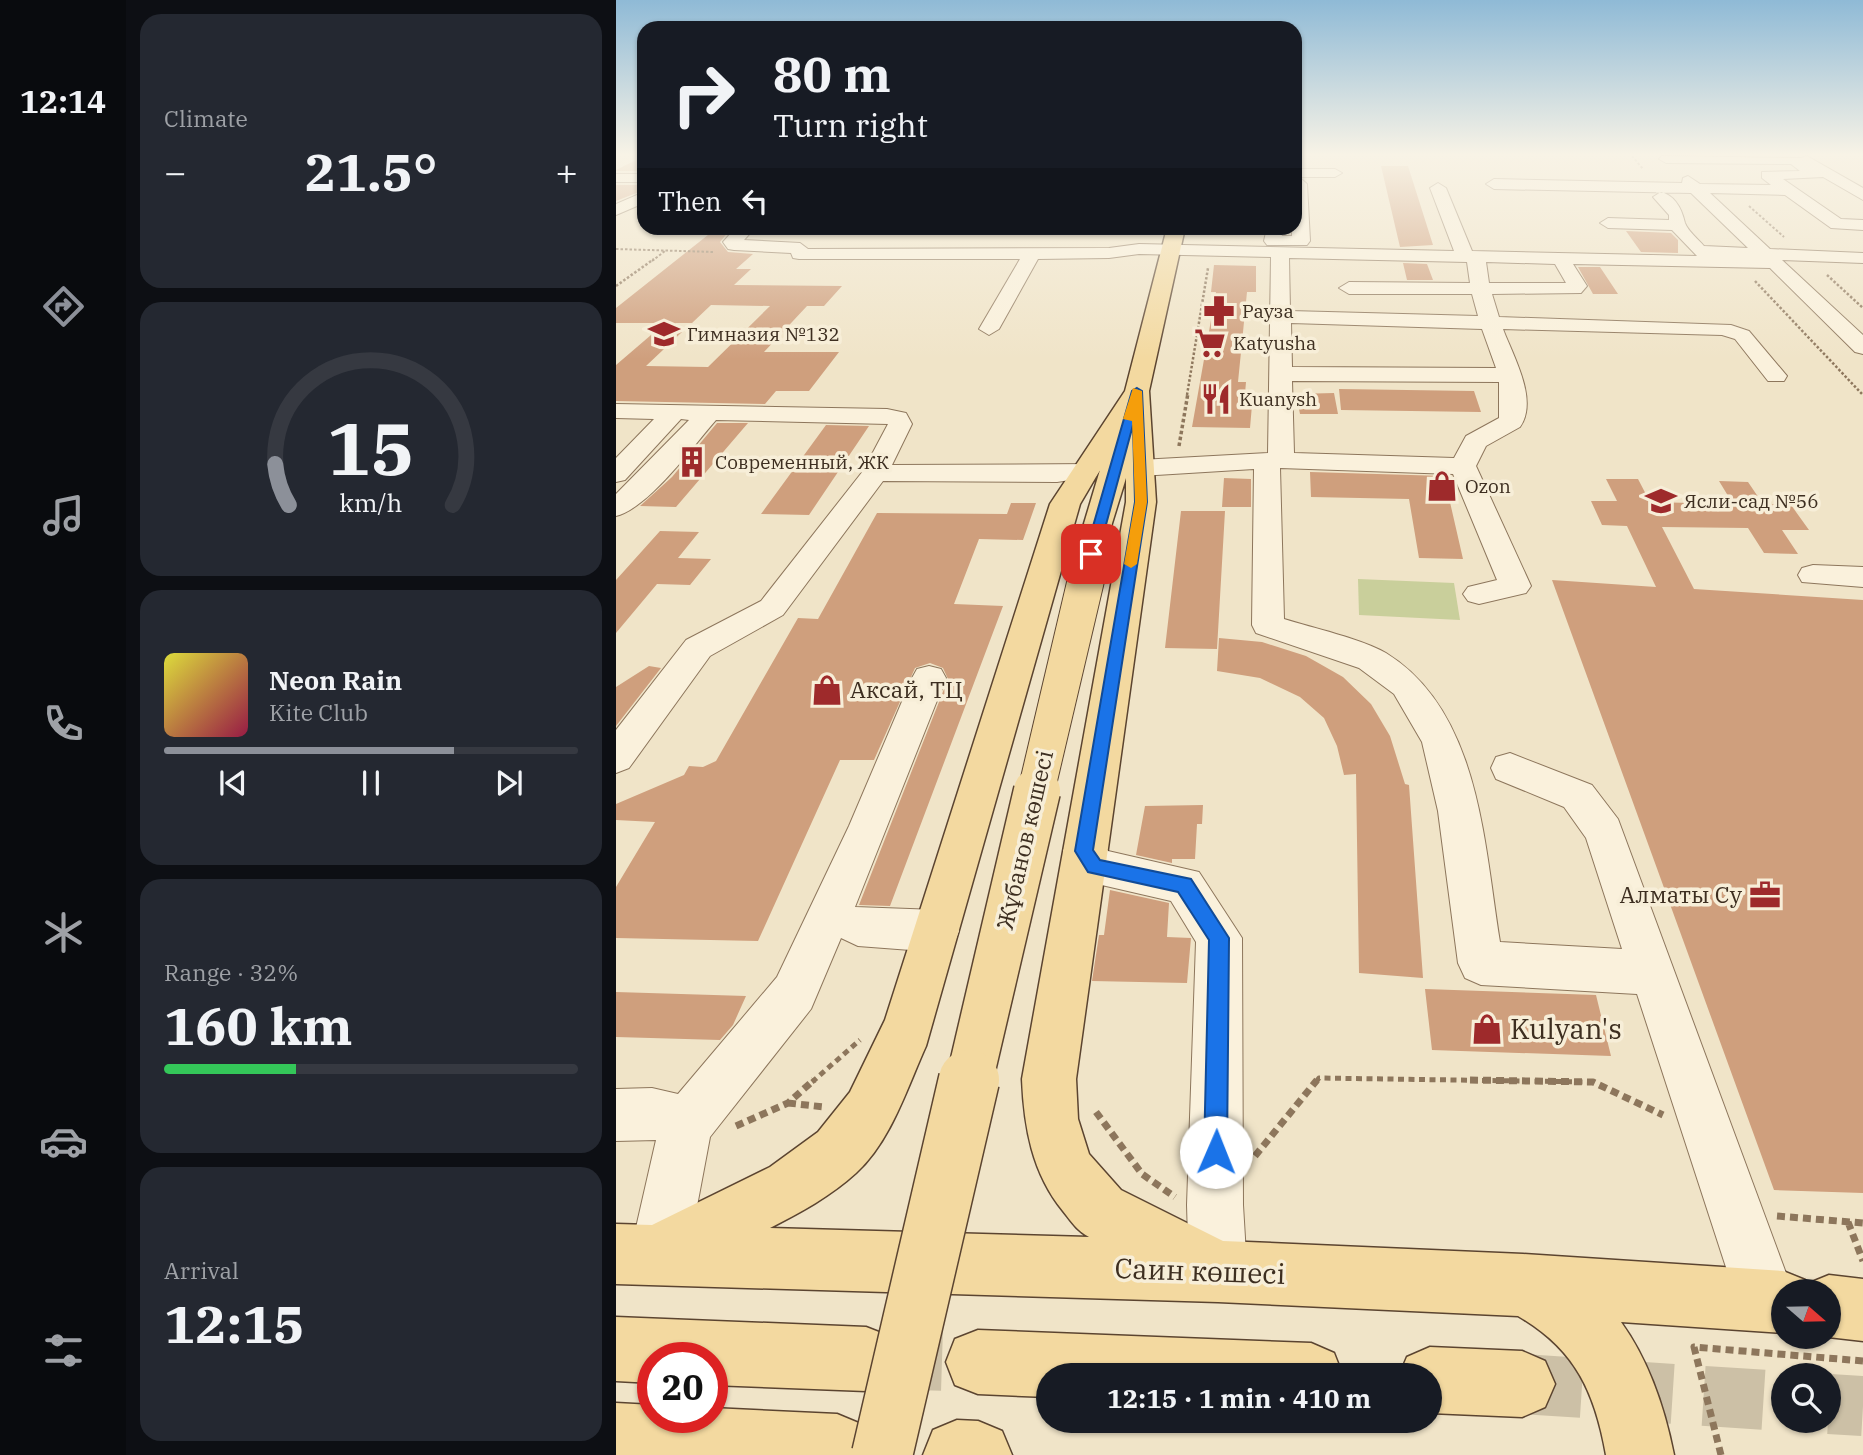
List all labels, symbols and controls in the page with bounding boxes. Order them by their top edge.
text: 80 m [773,42,891,105]
icon: right [658,49,749,140]
text: 12:14 [20,80,106,122]
text: Climate [164,103,248,133]
text: Turn right [773,104,928,146]
text: 21.5° [305,138,437,205]
text: − [164,147,187,196]
text: + [555,147,578,196]
icon: left [736,182,774,220]
text: Then [658,184,722,218]
icon: directions [39,282,88,331]
pharmacy icon: Рауза [1202,294,1236,328]
place label: Рауза [1242,299,1294,323]
school or university icon: Гимназия №132 [647,317,681,351]
place label: Гимназия №132 [687,322,840,346]
supermarket icon: Katyusha [1193,326,1227,360]
place label: Katyusha [1233,331,1316,355]
restaurant icon: Kuanysh [1199,382,1233,416]
place label: Kuanysh [1239,387,1317,411]
text: 15 [327,401,415,496]
building icon: Современный, ЖК [675,445,709,479]
place label: Современный, ЖК [715,450,889,474]
shop icon: Ozon [1425,469,1459,503]
place label: Ozon [1465,474,1511,498]
school or university icon: Ясли-сад №56 [1644,484,1678,518]
text: km/h [339,486,403,519]
place label: Ясли-сад №56 [1684,489,1819,513]
icon: music [39,491,88,540]
pin [1061,524,1121,584]
icon: arrive [1072,535,1110,573]
text: Neon Rain [269,663,402,697]
shop icon: Аксай, ТЦ [810,673,844,707]
place label: Аксай, ТЦ [850,674,963,704]
text: Kite Club [269,697,368,727]
icon: phone [39,699,88,748]
street label: Жұбанов көшесі [989,747,1059,932]
icon: previous [214,764,252,802]
icon: pause [352,764,390,802]
icon: next [490,764,528,802]
office icon: Алматы Су [1748,878,1782,912]
place label: Алматы Су [1619,879,1743,909]
icon: climate [39,908,88,957]
text: Range · 32% [164,957,298,987]
text: 160 km [164,992,353,1059]
place label: Kulyan's [1510,1010,1622,1047]
shop icon: Kulyan's [1470,1012,1504,1046]
position arrow [1179,1115,1253,1189]
icon: car [39,1117,88,1166]
street label: Саин көшесі [1114,1249,1286,1292]
text: Arrival [164,1255,239,1285]
north arrow [1771,1279,1841,1349]
map controls [1771,1279,1841,1433]
text: 12:15 [164,1290,305,1357]
icon: filters [39,1326,88,1375]
speed limit sign: 20 [637,1342,728,1433]
button: search [1771,1363,1841,1433]
text: 12:15 · 1 min · 410 m [1107,1381,1371,1415]

